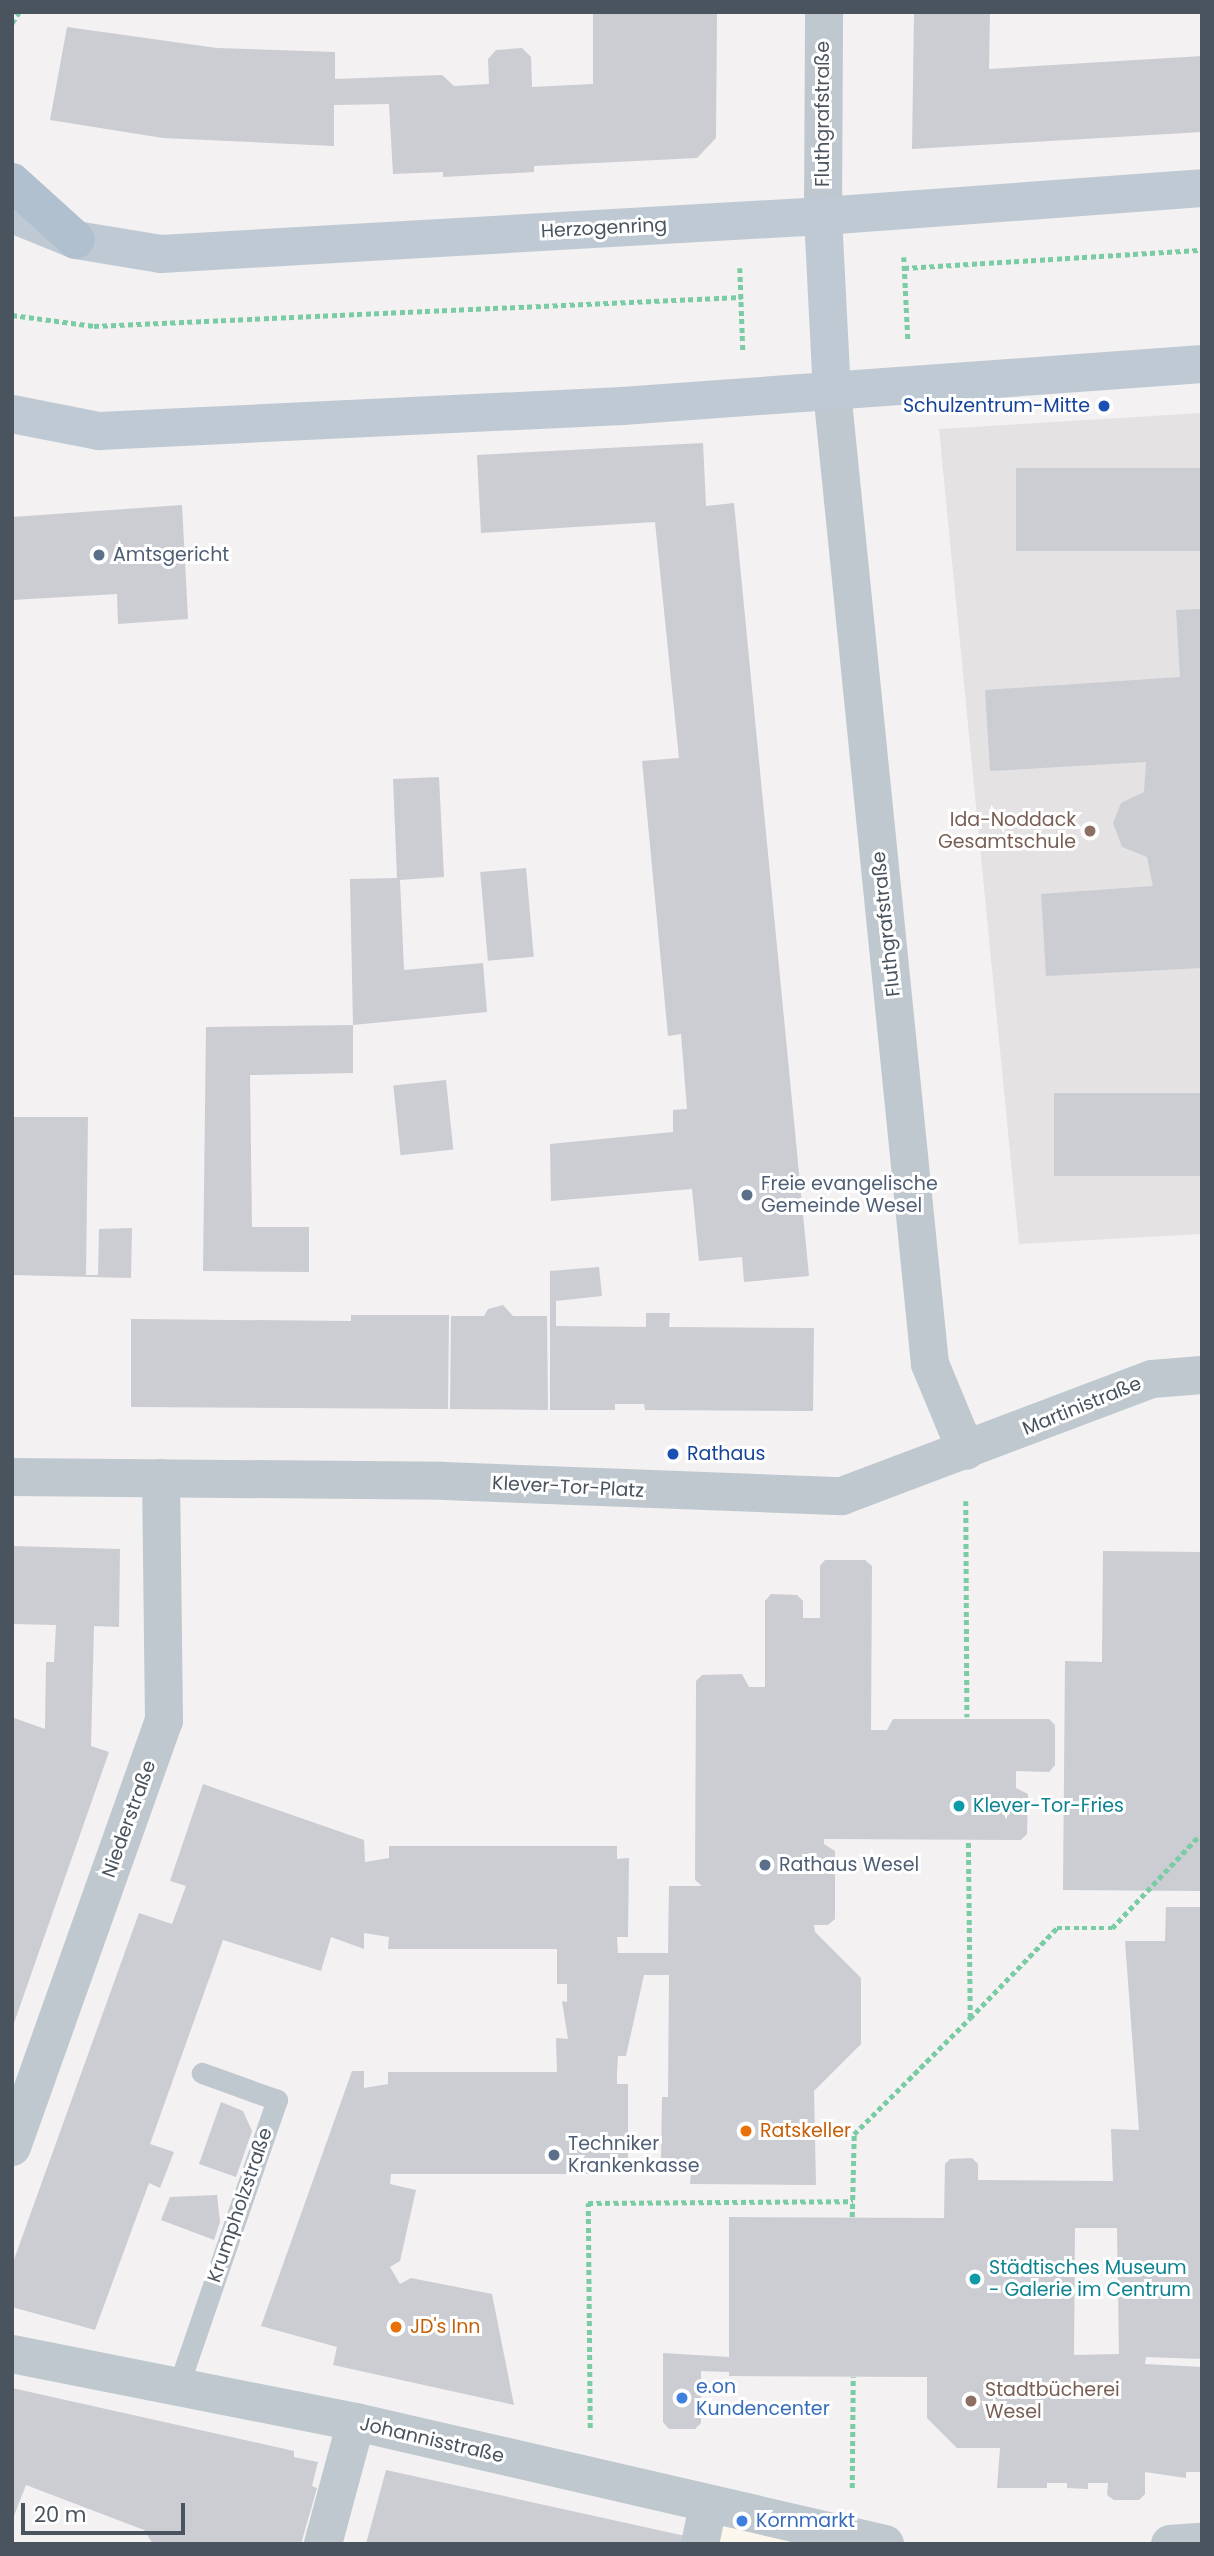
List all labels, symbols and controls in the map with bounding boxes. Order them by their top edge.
street label: Fluthgrafstraße [812,41,834,187]
street label: Herzogenring [540,213,668,243]
place label: Schulzentrum-Mitte [903,395,1090,417]
marker: Schulzentrum-Mitte [1096,398,1112,414]
place label: Amtsgericht [113,544,229,566]
marker: Amtsgericht [91,547,107,563]
place label: Ida-Noddack Gesamtschule [938,809,1076,853]
marker: Ida-Noddack Gesamtschule [1082,823,1098,839]
street label: Fluthgrafstraße [867,850,905,998]
place label: Freie evangelische Gemeinde Wesel [761,1173,938,1217]
marker: Freie evangelische Gemeinde Wesel [739,1187,755,1203]
street label: Martinistraße [1019,1372,1145,1440]
place label: Rathaus [687,1443,765,1465]
marker: Rathaus [665,1446,681,1462]
street label: Klever-Tor-Platz [492,1472,644,1502]
street label: Niederstraße [97,1757,161,1881]
place label: Klever-Tor-Fries [973,1795,1124,1817]
marker: Klever-Tor-Fries [951,1798,967,1814]
place label: Rathaus Wesel [779,1854,919,1876]
marker: Rathaus Wesel [757,1857,773,1873]
place label: Ratskeller [760,2120,851,2142]
marker: Ratskeller [738,2123,754,2139]
street label: Krumpholzstraße [203,2125,277,2285]
place label: Techniker Krankenkasse [568,2133,699,2177]
marker: Techniker Krankenkasse [546,2147,562,2163]
place label: Städtisches Museum - Galerie im Centrum [989,2257,1191,2301]
marker: Städtisches Museum - Galerie im Centrum [967,2271,983,2287]
place label: JD's Inn [410,2316,481,2338]
marker: JD's Inn [388,2319,404,2335]
place label: e.on Kundencenter [696,2376,830,2420]
place label: Stadtbücherei Wesel [985,2379,1120,2423]
marker: e.on Kundencenter [674,2390,690,2406]
marker: Stadtbücherei Wesel [963,2393,979,2409]
street label: Johannisstraße [358,2412,506,2468]
scale bar [24,2490,189,2534]
text: 20 m [34,2500,87,2529]
place label: Kornmarkt [756,2510,855,2532]
marker: Kornmarkt [734,2513,750,2529]

